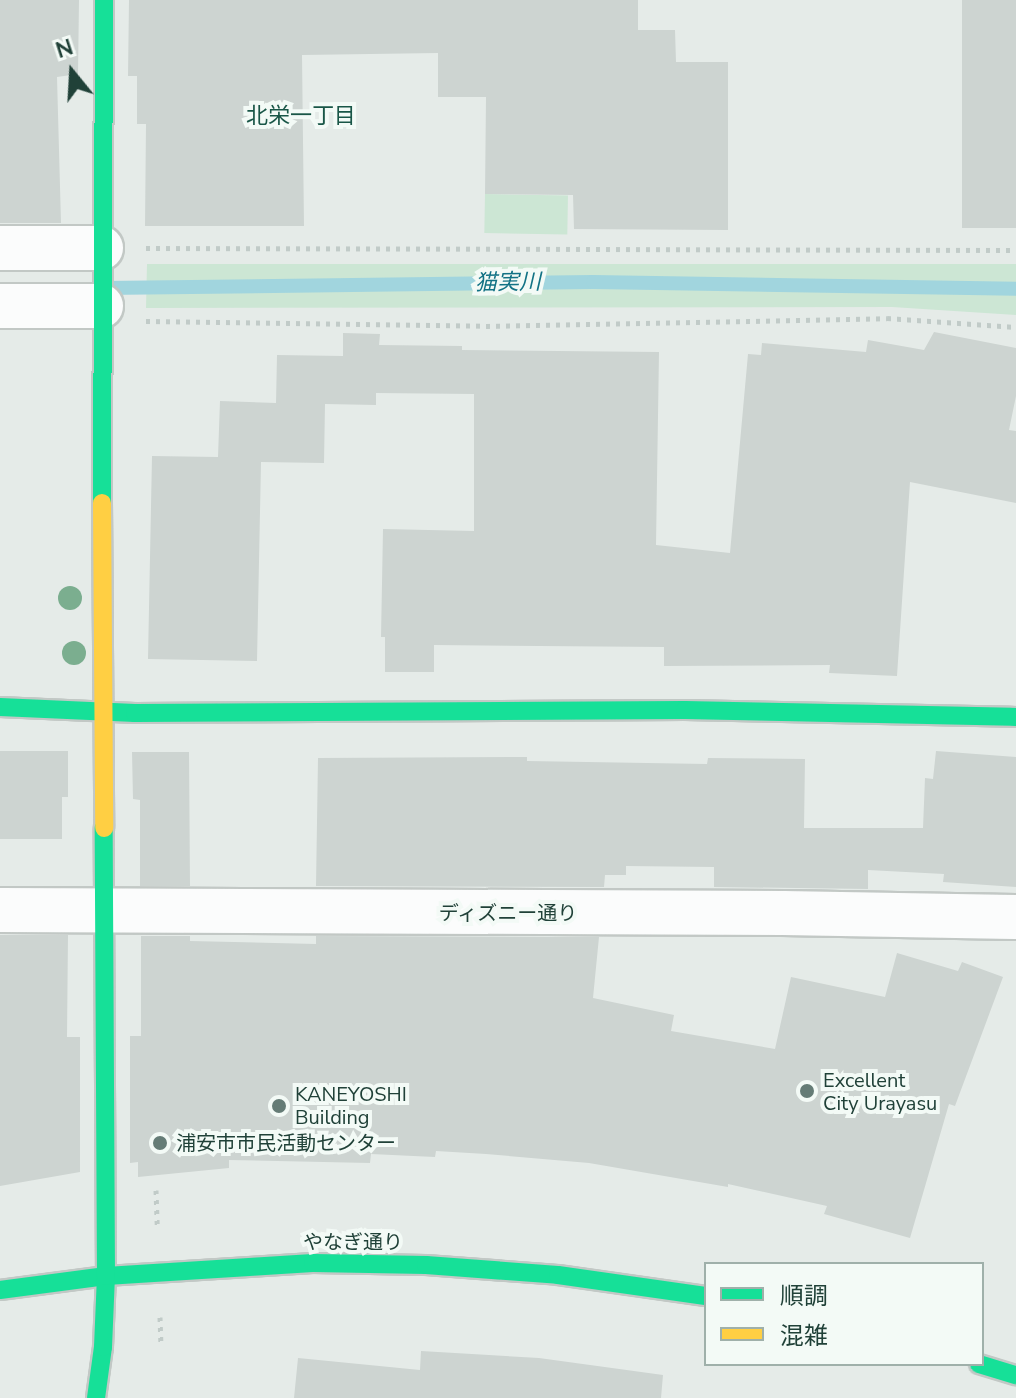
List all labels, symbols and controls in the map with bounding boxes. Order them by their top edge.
north arrow [32,32,112,112]
text: N [52,32,77,66]
district label: 北栄一丁目 [246,104,356,130]
water label: 猫実川 [475,269,541,297]
street label: ディズニー通り [438,901,578,925]
place label: Excellent City Urayasu [823,1068,937,1115]
place label: KANEYOSHI Building [295,1082,407,1129]
marker: Excellent City Urayasu [798,1082,816,1100]
marker: KANEYOSHI Building [270,1097,288,1115]
place label: 浦安市市民活動センター [176,1131,396,1155]
marker: 浦安市市民活動センター [151,1134,169,1152]
street label: やなぎ通り [303,1230,403,1254]
legend [704,1262,984,1366]
text: 順調 [780,1280,828,1312]
text: 混雑 [780,1320,828,1352]

